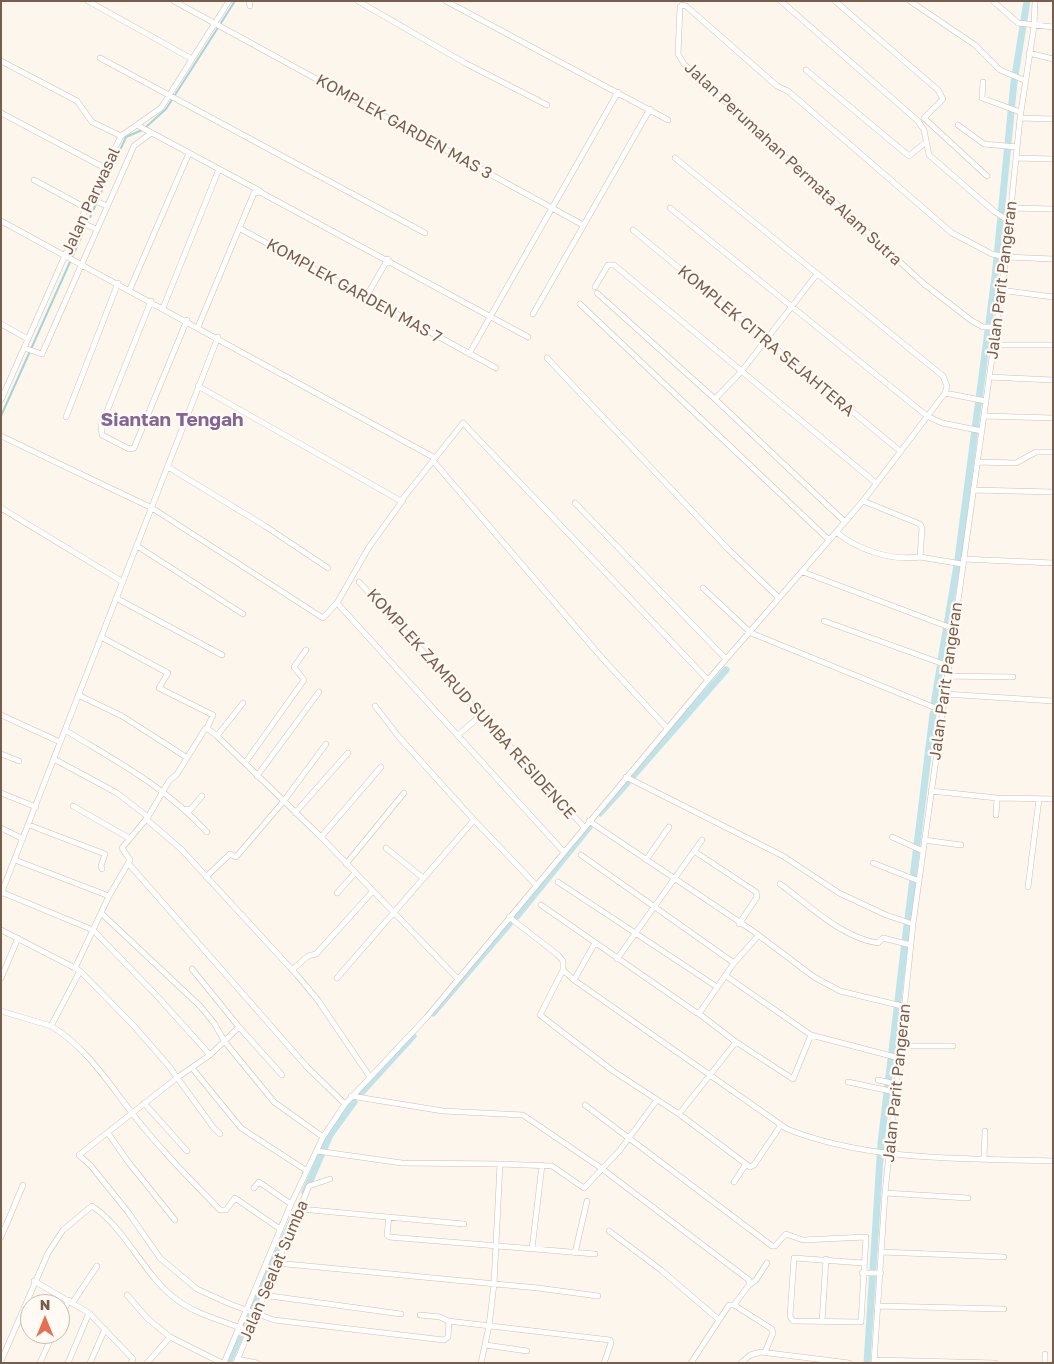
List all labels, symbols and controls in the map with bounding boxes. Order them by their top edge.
street label: Jalan Perumahan Permata Alam Sutra [680,58,906,270]
street label: KOMPLEK GARDEN MAS 3 [313,71,495,183]
street label: Jalan Parwasal [58,144,124,258]
street label: Jalan Parit Pangeran [983,200,1021,360]
street label: KOMPLEK GARDEN MAS 7 [263,235,445,347]
street label: KOMPLEK CITRA SEJAHTERA [674,261,858,421]
district label: Siantan Tengah [100,409,244,431]
street label: KOMPLEK ZAMRUD SUMBA RESIDENCE [363,585,579,823]
street label: Jalan Parit Pangeran [925,601,967,761]
street label: Jalan Parit Pangeran [879,1003,915,1163]
street label: Jalan Sealat Sumba [235,1197,313,1345]
north arrow [20,1294,70,1344]
text: N [40,1296,50,1313]

